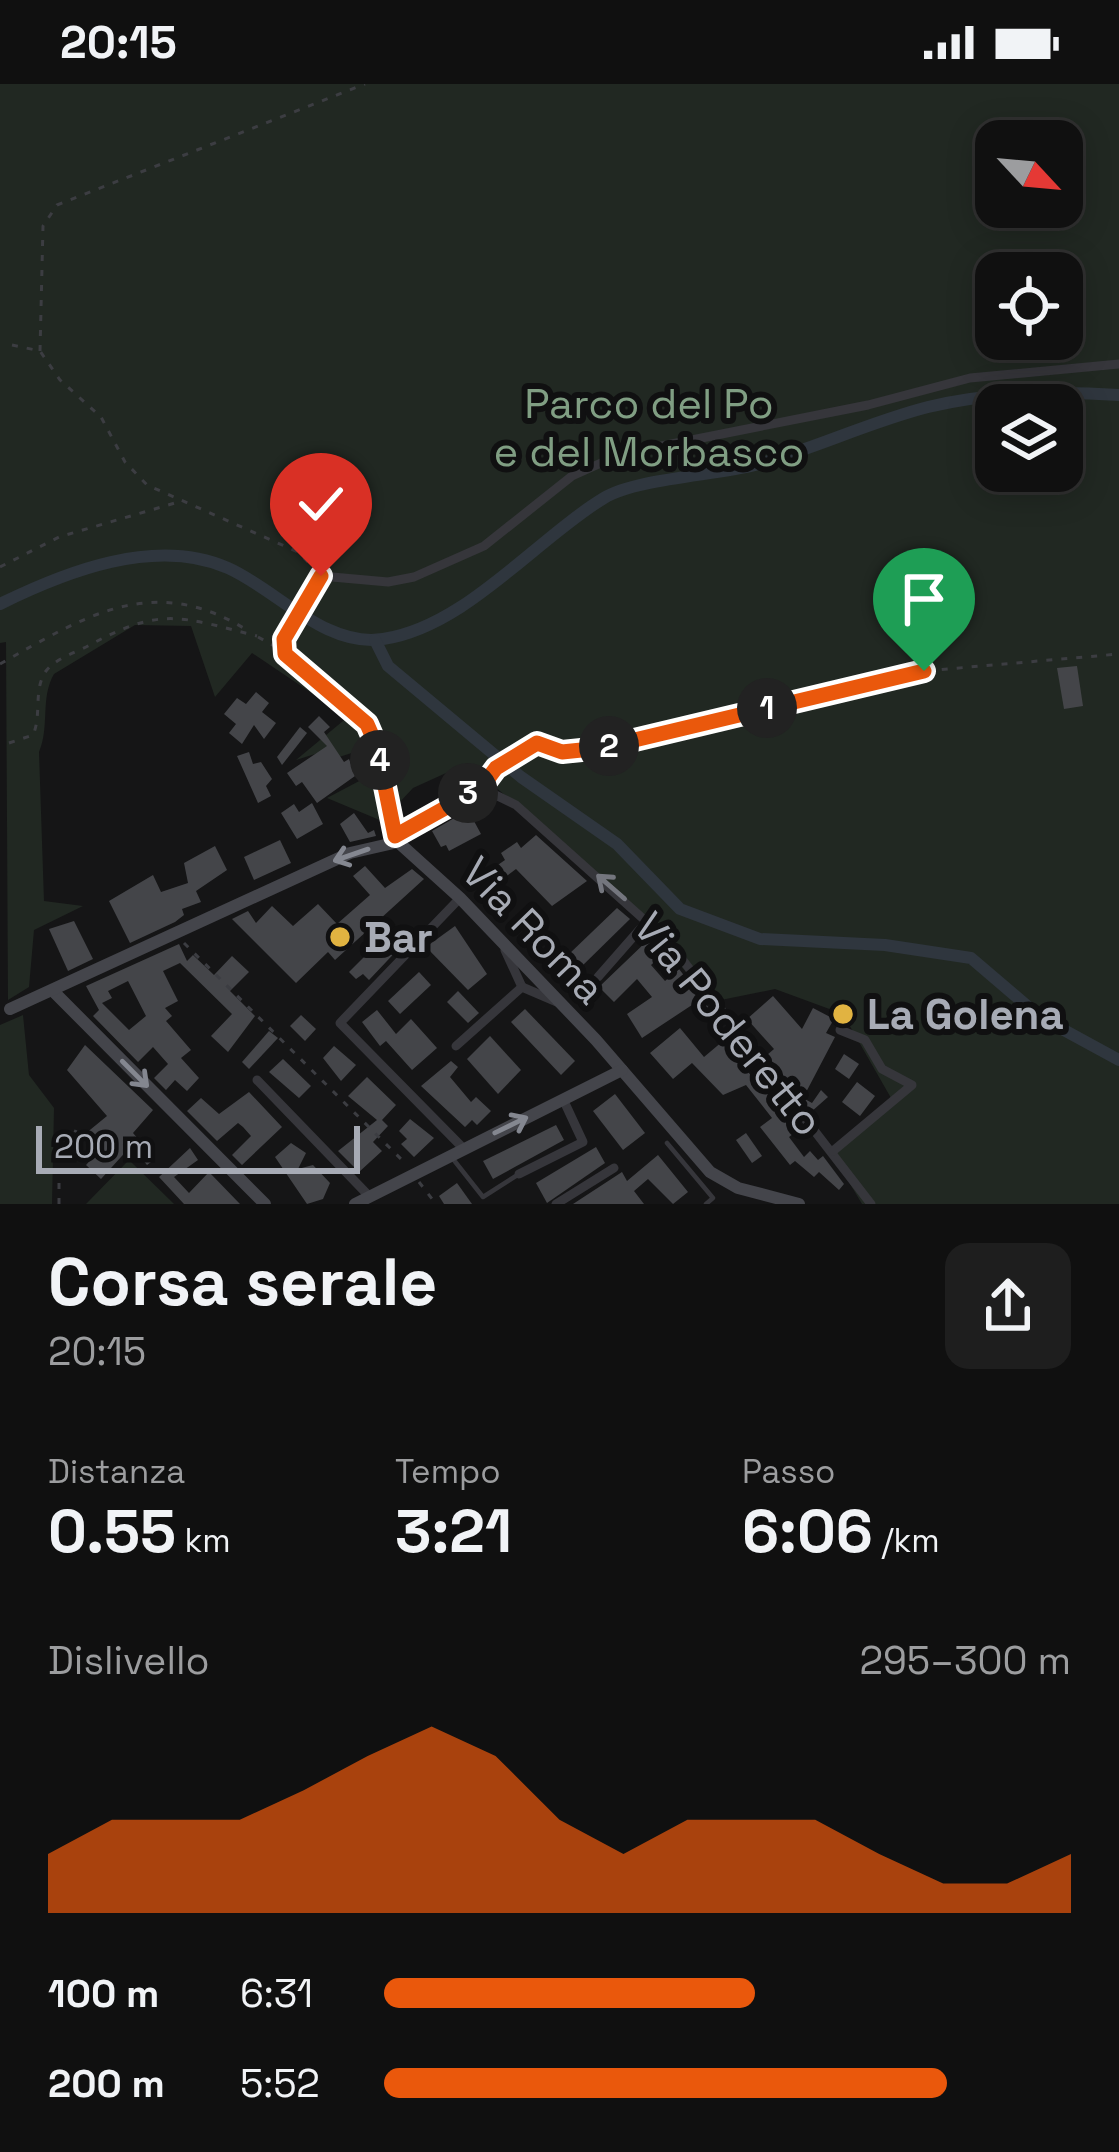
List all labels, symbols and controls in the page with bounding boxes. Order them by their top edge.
text: 20:15 [60,14,177,71]
north arrow [975,120,1083,228]
map controls [975,120,1083,492]
button: locate [975,252,1083,360]
park label: Parco del Po e del Morbasco [493,377,805,478]
button: layers [975,384,1083,492]
pin [270,453,372,576]
icon: check [288,471,354,537]
pin [873,548,975,671]
icon: arrive [891,566,957,632]
pin: 1 [737,678,797,738]
text: 1 [760,687,774,729]
pin: 2 [579,716,639,776]
text: 2 [599,725,619,767]
pin: 4 [350,730,410,790]
text: 4 [370,739,391,781]
pin: 3 [438,763,498,823]
text: 3 [458,772,478,814]
one-way arrow [333,846,370,867]
street label: Via Roma [451,846,617,1015]
one-way arrow [596,873,627,901]
street label: Via Poderetto [622,902,835,1147]
place label: Bar [364,911,433,964]
marker: Bar [327,924,353,950]
place label: La Golena [867,988,1064,1041]
marker: La Golena [830,1001,856,1027]
one-way arrow [121,1059,149,1088]
one-way arrow [493,1112,528,1135]
scale bar [36,1120,360,1173]
text: 200 m [54,1126,153,1168]
text: Corsa serale [48,1240,437,1324]
button: share [945,1243,1071,1369]
text: 20:15 [48,1327,146,1376]
text: Distanza [48,1451,185,1493]
text: Tempo [395,1451,501,1493]
text: Passo [742,1451,835,1493]
text: 0.55 [48,1493,176,1570]
text: 3:21 [395,1493,512,1570]
text: 6:06 [742,1493,873,1570]
text: km [176,1520,231,1562]
text: /km [873,1520,940,1562]
text: Dislivello [48,1636,210,1685]
text: 295–300 m [860,1636,1071,1685]
text: 100 m [48,1969,159,2018]
text: 6:31 [240,1969,313,2018]
text: 200 m [48,2059,165,2108]
text: 5:52 [240,2059,320,2108]

